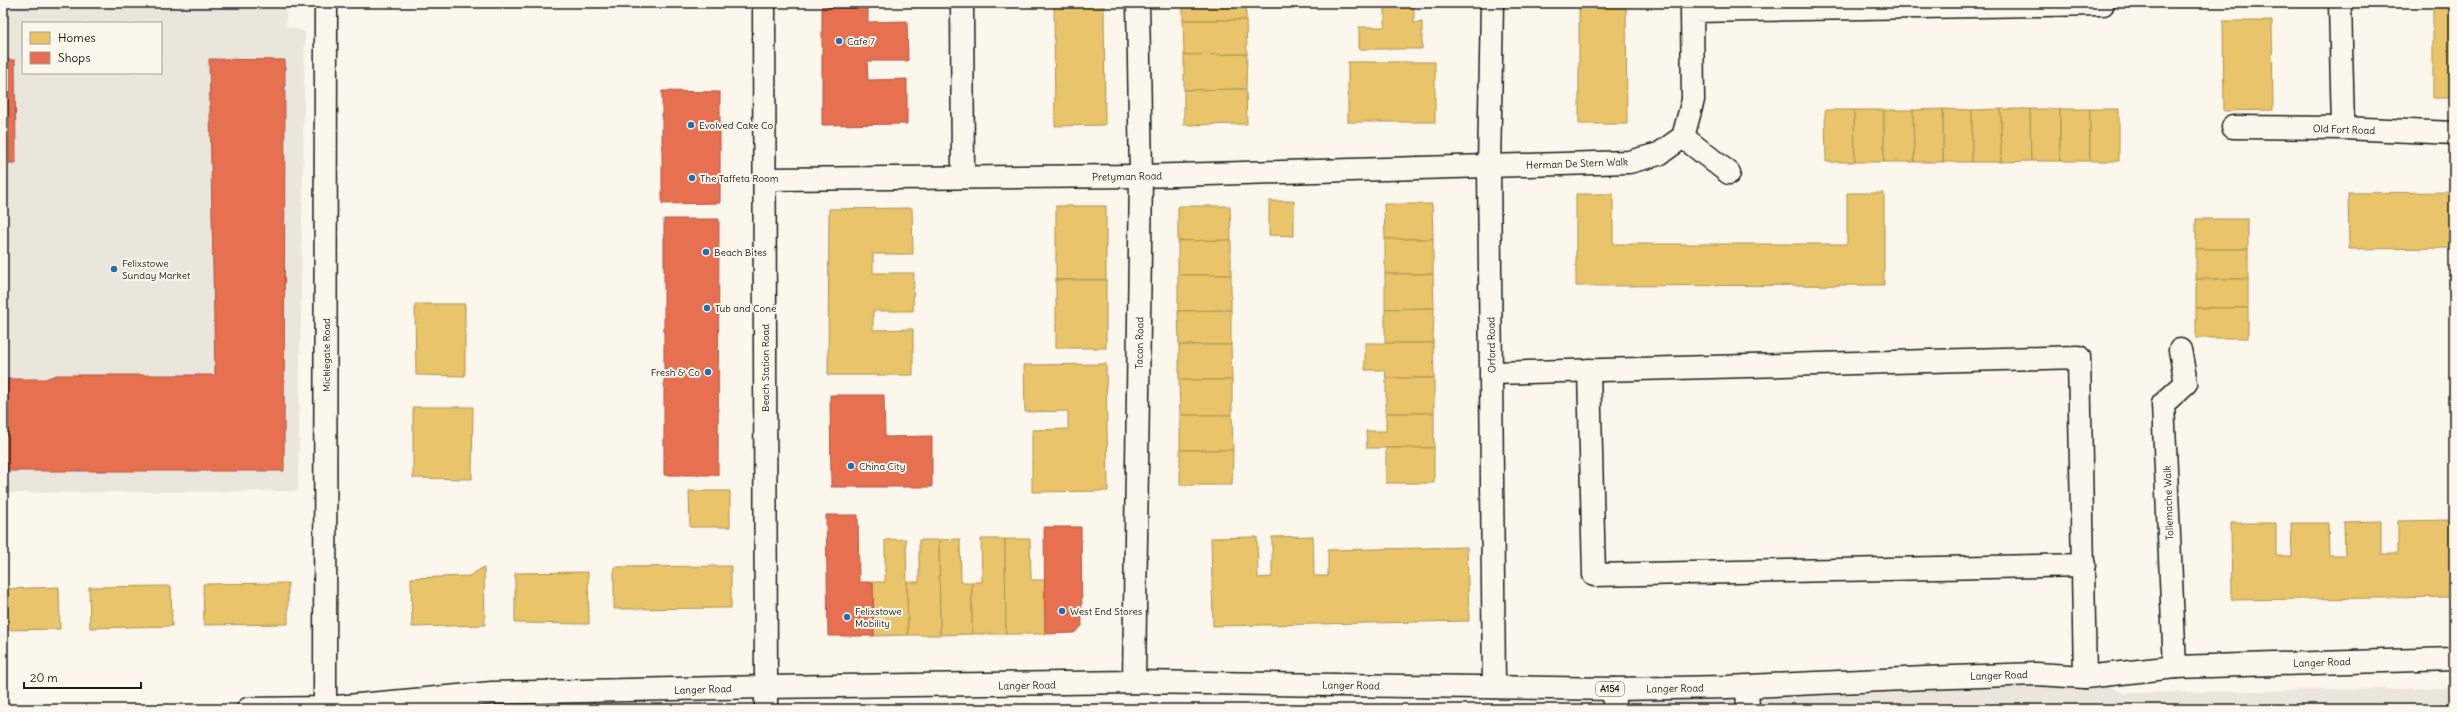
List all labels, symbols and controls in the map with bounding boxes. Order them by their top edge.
legend [22,22,162,74]
text: Homes [58,30,96,45]
place label: Cafe 7 [847,35,875,48]
marker: Cafe 7 [834,36,844,46]
text: Shops [58,50,91,65]
place label: Evolved Cake Co [699,119,773,132]
marker: Evolved Cake Co [686,120,696,130]
street label: Old Fort Road [2313,122,2375,137]
street label: Herman De Stern Walk [1526,155,1628,172]
street label: Pretyman Road [1092,169,1162,184]
place label: The Taffeta Room [700,172,779,185]
marker: The Taffeta Room [687,173,697,183]
place label: Beach Bites [714,246,767,259]
marker: Beach Bites [701,247,711,257]
place label: Felixstowe Sunday Market [122,257,191,282]
marker: Felixstowe Sunday Market [109,264,119,274]
place label: Tub and Cone [715,302,776,315]
marker: Tub and Cone [702,303,712,313]
street label: Tacon Road [1133,317,1146,369]
street label: Orford Road [1485,317,1498,373]
street label: Micklegate Road [320,318,333,392]
street label: Beach Station Road [759,324,772,412]
place label: Fresh & Co [651,366,700,379]
marker: Fresh & Co [703,367,713,377]
place label: China City [859,460,905,473]
marker: China City [846,461,856,471]
street label: Tollemache Walk [2161,465,2176,541]
place label: Felixstowe Mobility [855,605,902,630]
place label: West End Stores [1070,605,1143,618]
marker: West End Stores [1057,606,1067,616]
marker: Felixstowe Mobility [842,612,852,622]
street label: Langer Road [2293,655,2351,670]
scale bar [24,664,141,690]
street label: Langer Road [1970,668,2028,683]
text: 20 m [30,670,58,685]
street label: Langer Road [998,678,1056,693]
street label: Langer Road [1322,678,1380,693]
street label: Langer Road [1646,681,1704,696]
street label: Langer Road [674,682,732,697]
road number: A154 [1596,682,1624,696]

